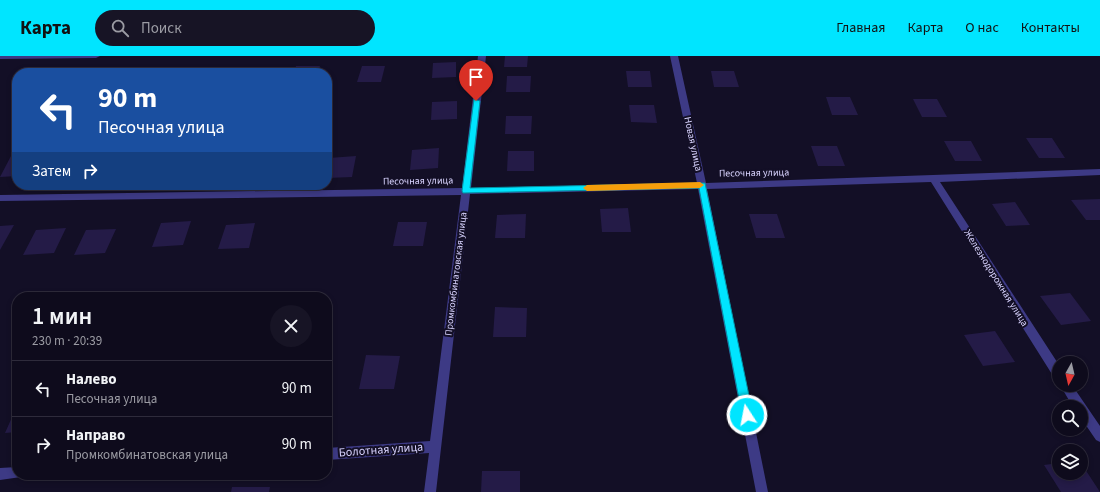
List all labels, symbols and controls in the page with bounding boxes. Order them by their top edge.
search box [95,10,375,46]
text: Карта [20,15,71,42]
icon: search [109,17,131,39]
text: Поиск [141,18,182,39]
text: Главная [836,18,885,38]
text: Карта [907,18,943,38]
text: О нас [965,18,999,38]
text: Контакты [1021,18,1080,38]
pin [459,60,493,101]
icon: arrive [465,66,487,88]
text: 90 m [98,78,157,118]
icon: left [32,84,84,136]
text: Песочная улица [98,115,225,140]
street label: Новая улица [680,115,706,173]
icon: right [79,160,101,182]
text: Затем [32,161,71,182]
street label: Песочная улица [719,165,789,181]
street label: Песочная улица [383,173,453,189]
street label: Промкомбинатовская улица [441,211,471,337]
street label: Железнодорожная улица [960,227,1032,329]
text: 1 мин [32,299,92,334]
button: close [270,305,312,347]
text: 230 m · 20:39 [32,332,102,350]
north arrow [1052,356,1088,392]
map controls [1052,356,1088,480]
text: Налево [66,369,117,390]
icon: left [32,378,54,400]
text: 90 m [282,378,312,399]
text: Песочная улица [66,390,157,408]
position arrow [726,394,768,436]
button: search [1052,400,1088,436]
text: Направо [66,425,125,446]
icon: right [32,434,54,456]
text: 90 m [282,434,312,455]
street label: Болотная улица [338,439,424,461]
button: layers [1052,444,1088,480]
text: Промкомбинатовская улица [66,446,228,464]

